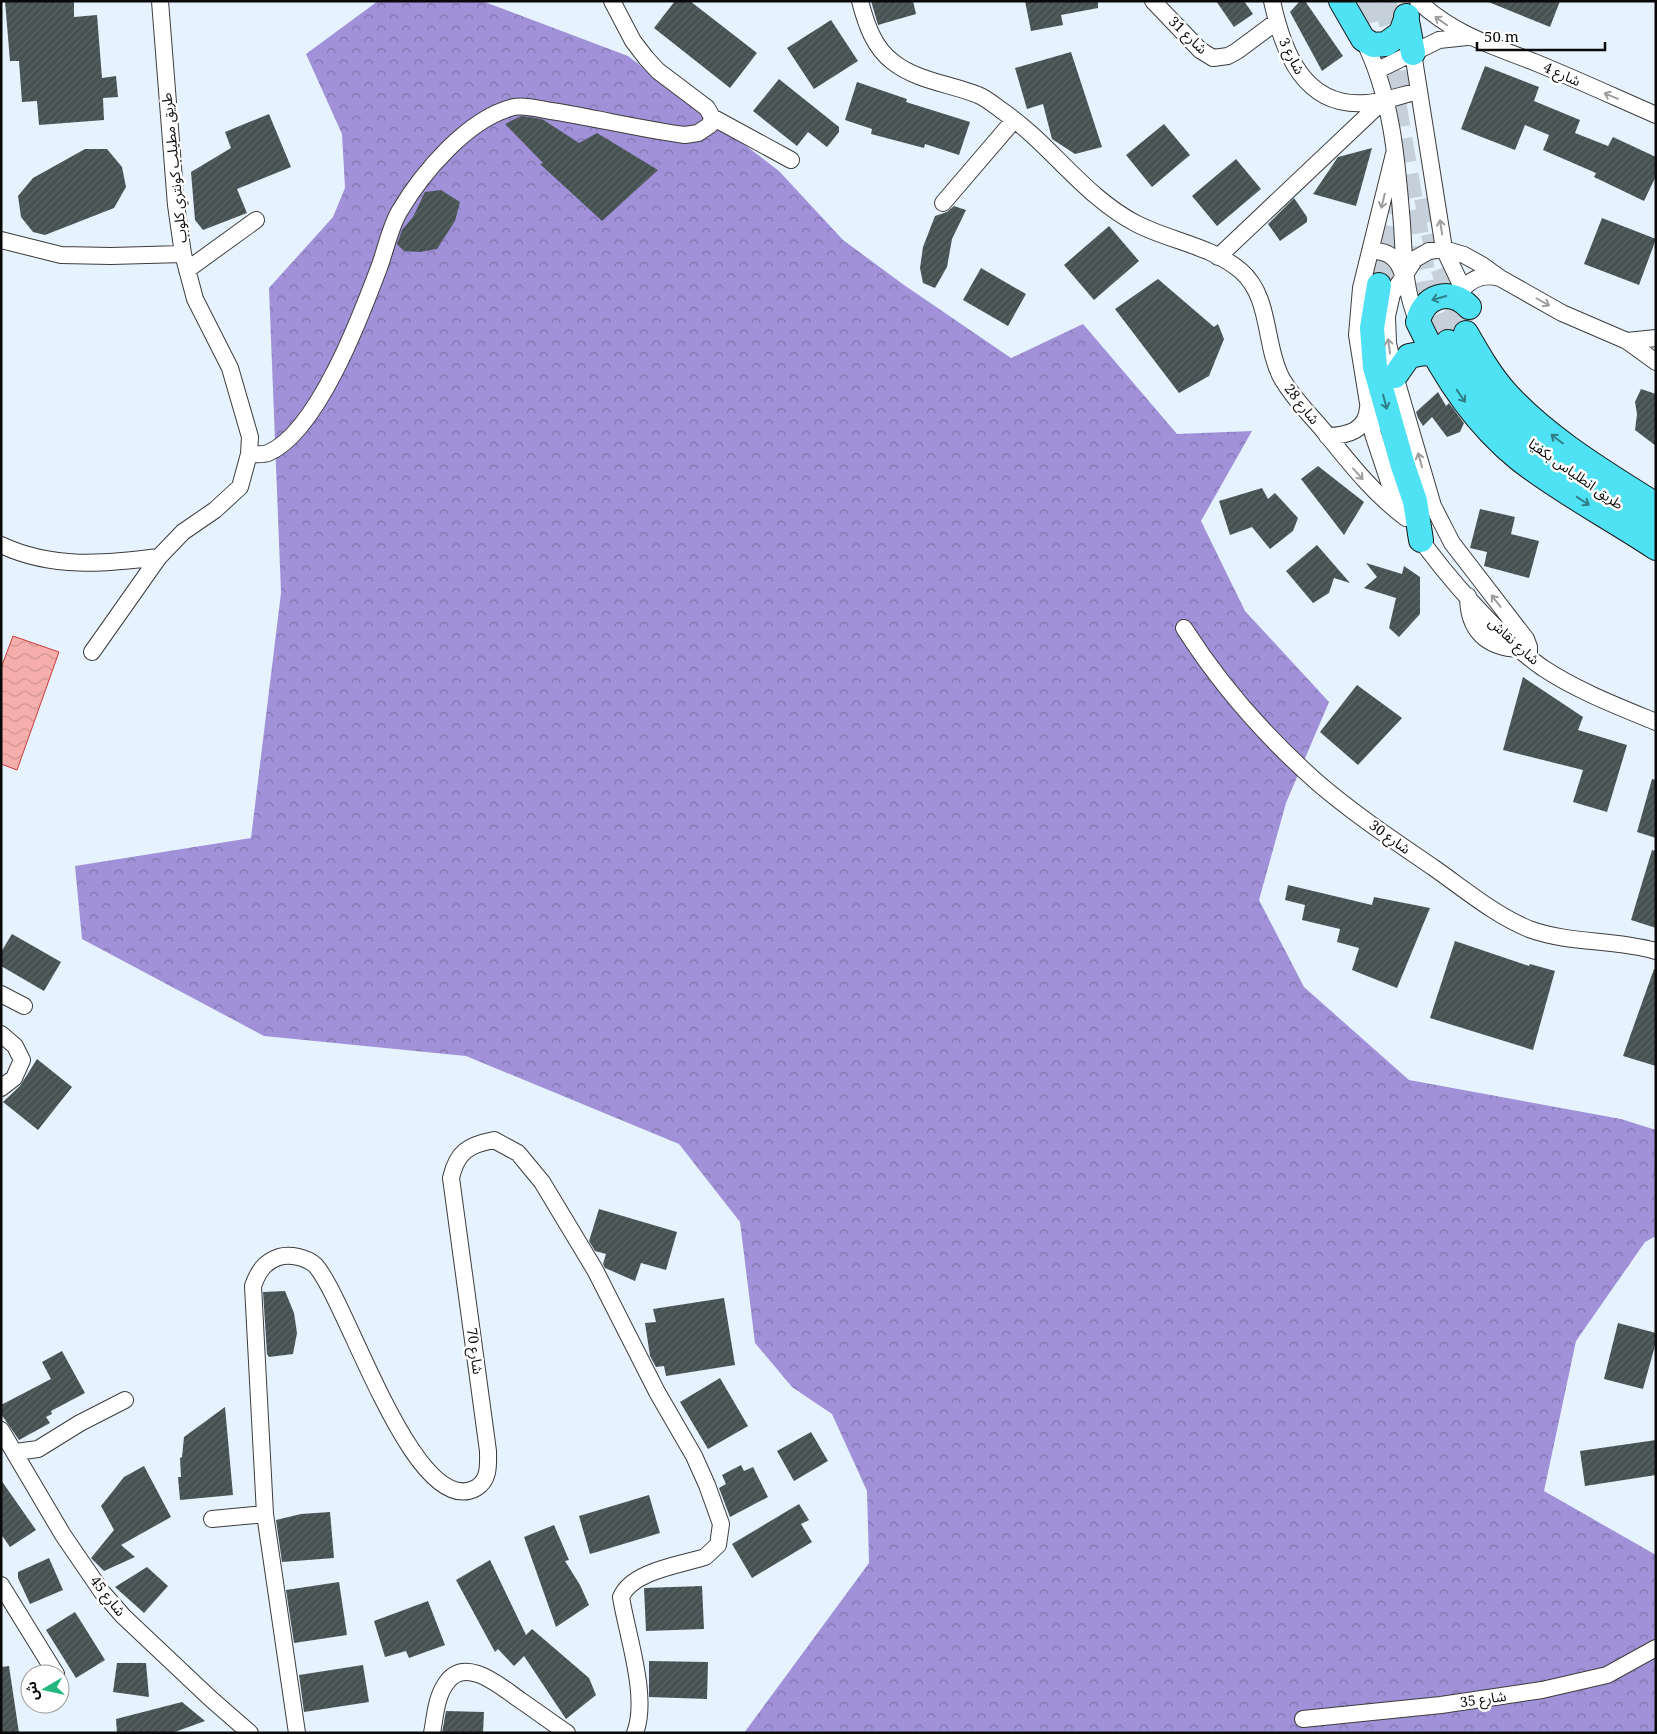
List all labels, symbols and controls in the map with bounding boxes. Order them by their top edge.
street label: شارع 31 [1164,12,1212,59]
one-way arrow [1434,16,1448,26]
scale bar [1477,20,1604,52]
text: 50 m [1484,26,1519,46]
street label: شارع 3 [1273,34,1310,78]
street label: شارع 4 [1540,57,1584,92]
one-way arrow [1604,90,1619,100]
street label: طريق مطيلب كونتري كلوب [156,92,193,244]
one-way arrow [1378,192,1387,208]
one-way arrow [1435,220,1445,236]
one-way arrow [1431,293,1447,303]
one-way arrow [1535,297,1550,307]
one-way arrow [1384,338,1394,354]
street label: شارع 28 [1279,379,1324,429]
one-way arrow [1456,389,1466,403]
one-way arrow [1381,394,1390,410]
street label: طريق انطلياس بكفيّا [1524,434,1628,514]
one-way arrow [1550,434,1564,444]
one-way arrow [1414,453,1424,469]
one-way arrow [1352,467,1363,480]
one-way arrow [1575,497,1589,507]
one-way arrow [1491,595,1502,608]
street label: شارع نقاش [1483,613,1544,670]
street label: شارع 30 [1365,815,1415,860]
street label: شارع 70 [461,1327,488,1376]
street label: شارع 45 [85,1572,130,1621]
north arrow [20,1664,70,1714]
text: ش [21,1680,43,1702]
street label: شارع 35 [1459,1686,1508,1713]

